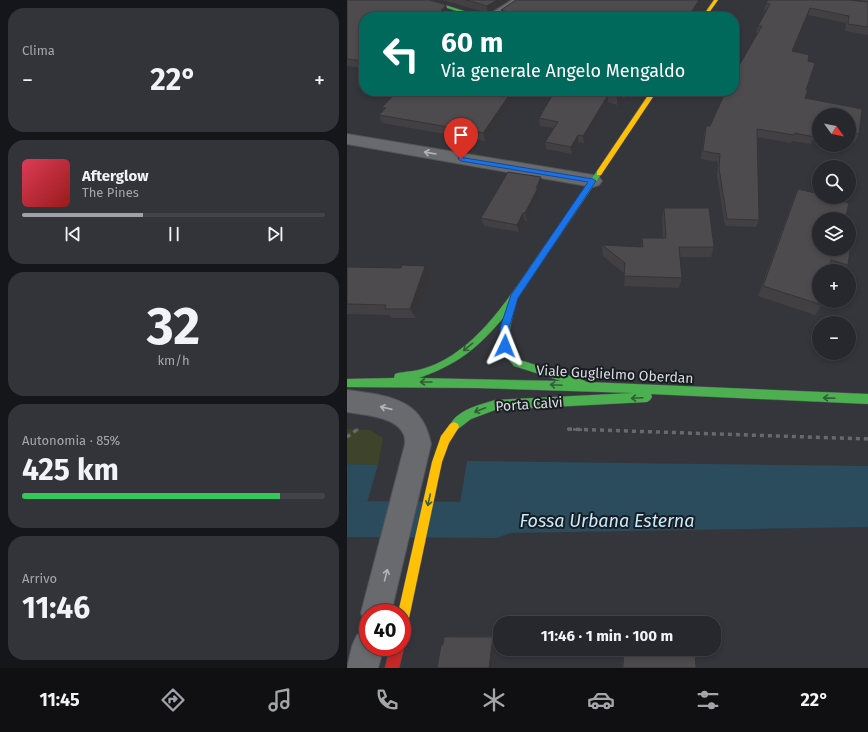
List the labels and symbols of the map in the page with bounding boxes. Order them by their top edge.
north arrow [812,108,856,152]
pin [444,118,478,159]
one-way arrow [424,149,437,157]
position arrow [484,325,526,367]
one-way arrow [463,342,474,351]
street label: Viale Guglielmo Oberdan [536,362,694,387]
one-way arrow [420,378,433,386]
one-way arrow [550,382,563,389]
street label: Porta Calvi [495,394,563,415]
one-way arrow [631,394,644,402]
one-way arrow [823,394,836,401]
one-way arrow [379,404,392,412]
one-way arrow [474,406,486,414]
one-way arrow [424,493,432,506]
water label: Fossa Urbana Esterna [519,510,695,532]
one-way arrow [382,569,390,582]
speed limit sign: 40 [359,604,411,656]

